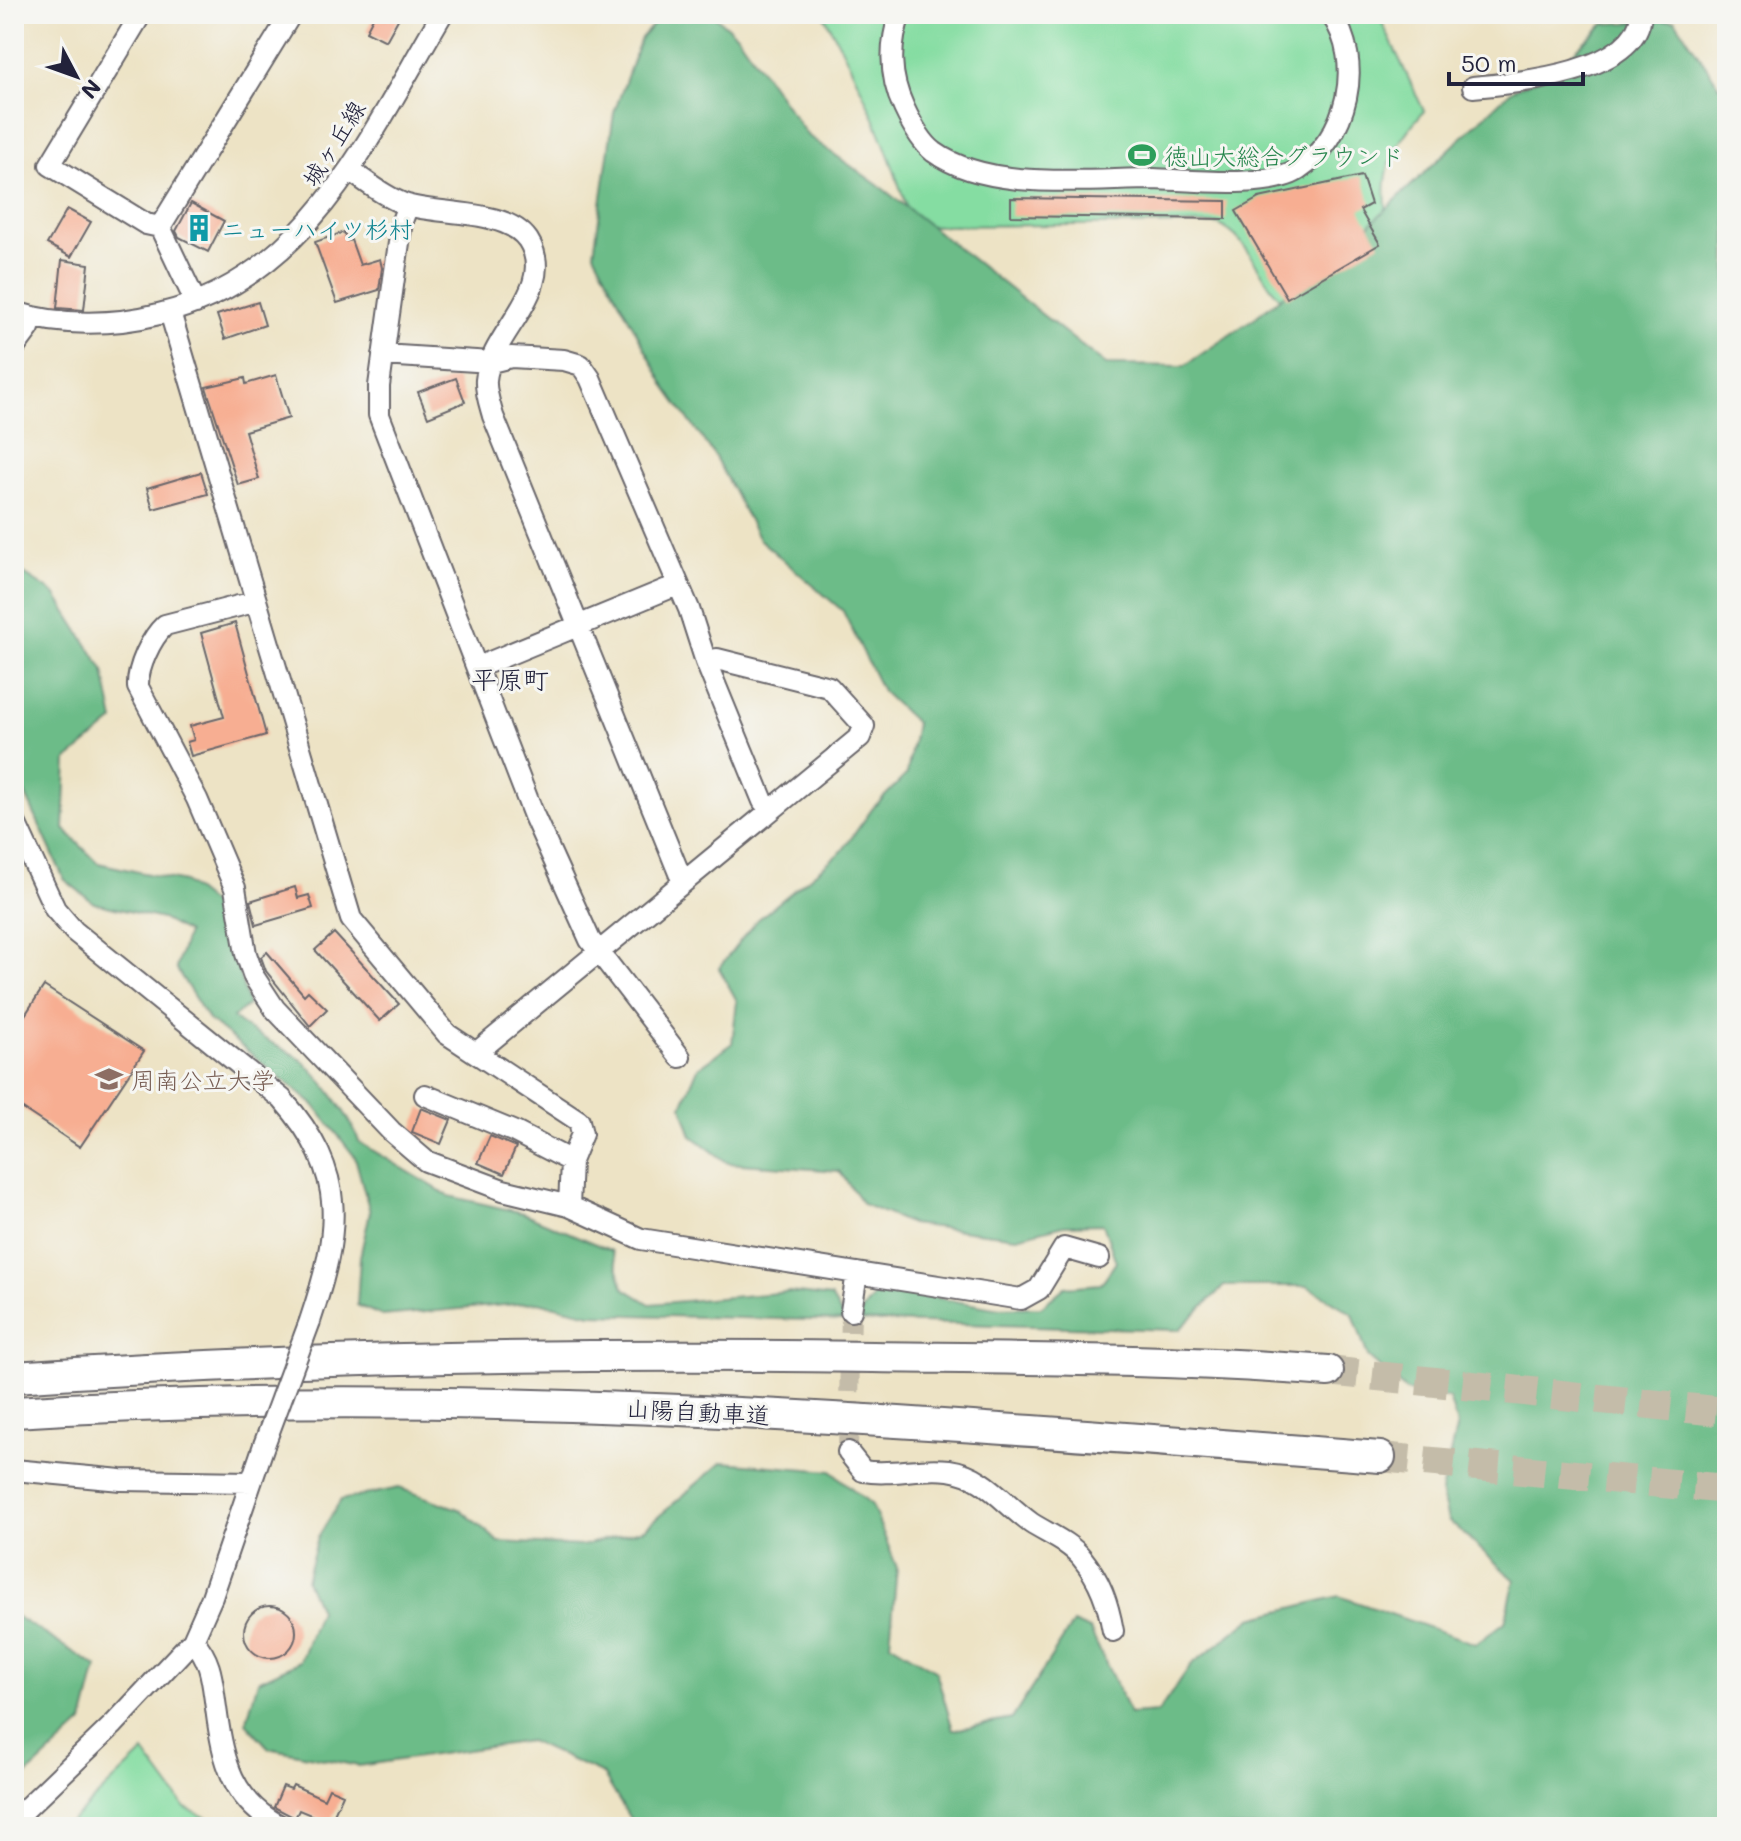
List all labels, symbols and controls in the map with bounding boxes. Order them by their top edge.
north arrow [36,36,116,116]
scale bar [1449,36,1583,86]
text: 50 m [1461,47,1517,78]
text: N [75,74,108,105]
street label: 城ヶ丘線 [294,94,372,192]
sports icon: 徳山大総合グラウンド [1127,140,1157,170]
place label: 徳山大総合グラウンド [1164,140,1404,171]
building icon: ニューハイツ杉村 [184,213,214,243]
place label: ニューハイツ杉村 [221,213,413,244]
district label: 平原町 [471,662,549,696]
school or university icon: 周南公立大学 [94,1064,124,1094]
place label: 周南公立大学 [131,1064,275,1095]
street label: 山陽自動車道 [625,1392,771,1430]

